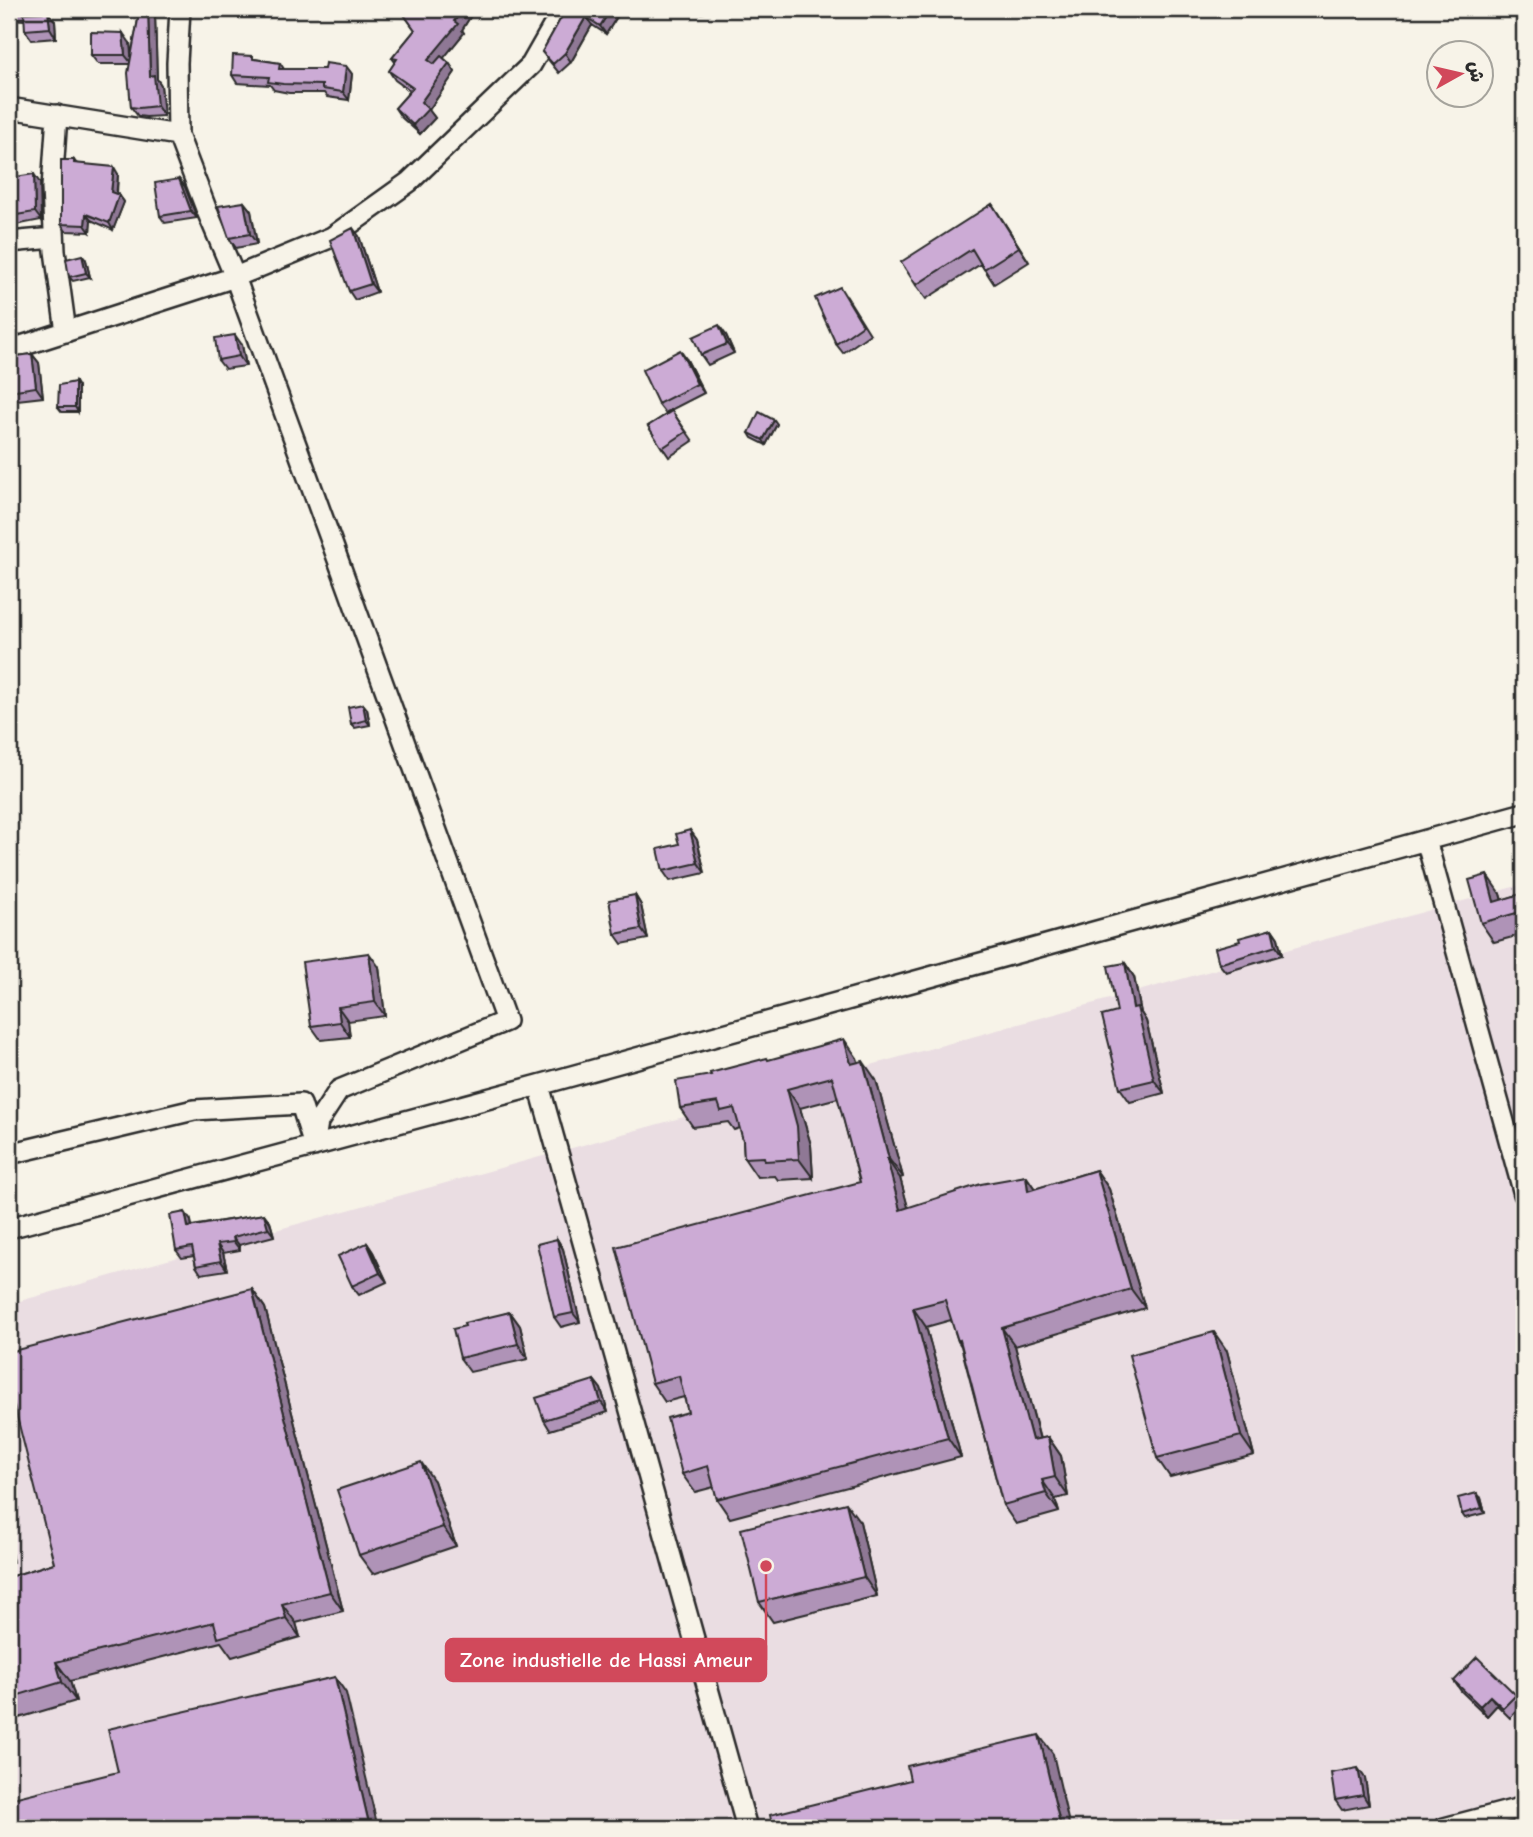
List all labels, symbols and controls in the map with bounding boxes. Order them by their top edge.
north arrow [1424,38,1494,108]
text: ش [1463,60,1488,84]
callout: Zone industielle de Hassi Ameur [446,1639,766,1681]
text: Zone industielle de Hassi Ameur [460,1648,753,1672]

